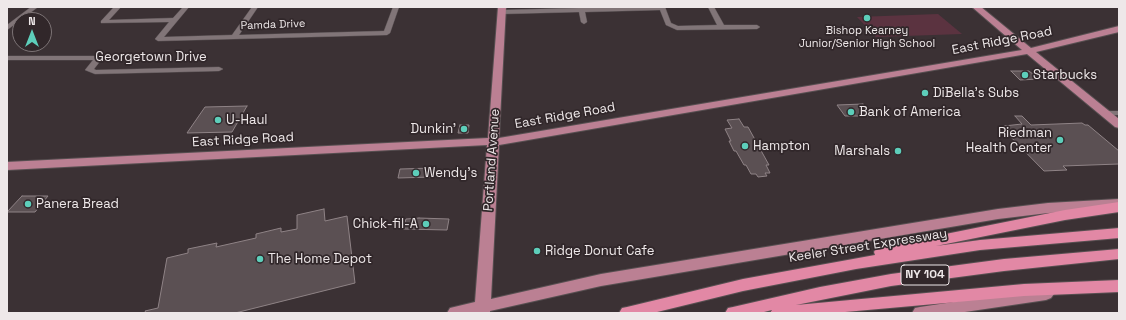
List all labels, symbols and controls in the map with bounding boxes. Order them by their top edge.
north arrow [12,12,52,52]
marker: Bishop Kearney Junior/Senior High School [862,13,872,23]
text: N [28,14,36,28]
street label: Pamda Drive [240,17,306,33]
place label: Bishop Kearney Junior/Senior High School [799,24,935,50]
street label: East Ridge Road [951,24,1053,58]
street label: Georgetown Drive [95,49,207,65]
place label: Starbucks [1033,67,1097,83]
marker: Starbucks [1020,70,1030,80]
place label: DiBella's Subs [933,85,1019,101]
marker: DiBella's Subs [920,88,930,98]
street label: East Ridge Road [514,99,616,133]
place label: Bank of America [859,104,961,120]
marker: Bank of America [846,107,856,117]
street label: Portland Avenue [481,108,503,212]
place label: U-Haul [226,112,268,128]
marker: U-Haul [213,115,223,125]
place label: Dunkin' [410,121,456,137]
marker: Dunkin' [459,124,469,134]
place label: Riedman Health Center [966,125,1052,156]
street label: East Ridge Road [192,130,294,150]
marker: Riedman Health Center [1055,135,1065,145]
place label: Hampton [753,138,810,154]
marker: Hampton [740,141,750,151]
place label: Marshals [834,143,890,159]
marker: Marshals [893,146,903,156]
place label: Wendy's [424,165,477,181]
marker: Wendy's [411,168,421,178]
place label: Panera Bread [36,196,119,212]
marker: Panera Bread [23,199,33,209]
place label: Chick-fil-A [353,216,418,232]
marker: Chick-fil-A [421,219,431,229]
street label: Keeler Street Expressway [788,226,948,266]
place label: Ridge Donut Cafe [545,243,654,259]
marker: Ridge Donut Cafe [532,246,542,256]
place label: The Home Depot [268,251,372,267]
marker: The Home Depot [255,254,265,264]
road number: NY 104 [901,265,949,285]

